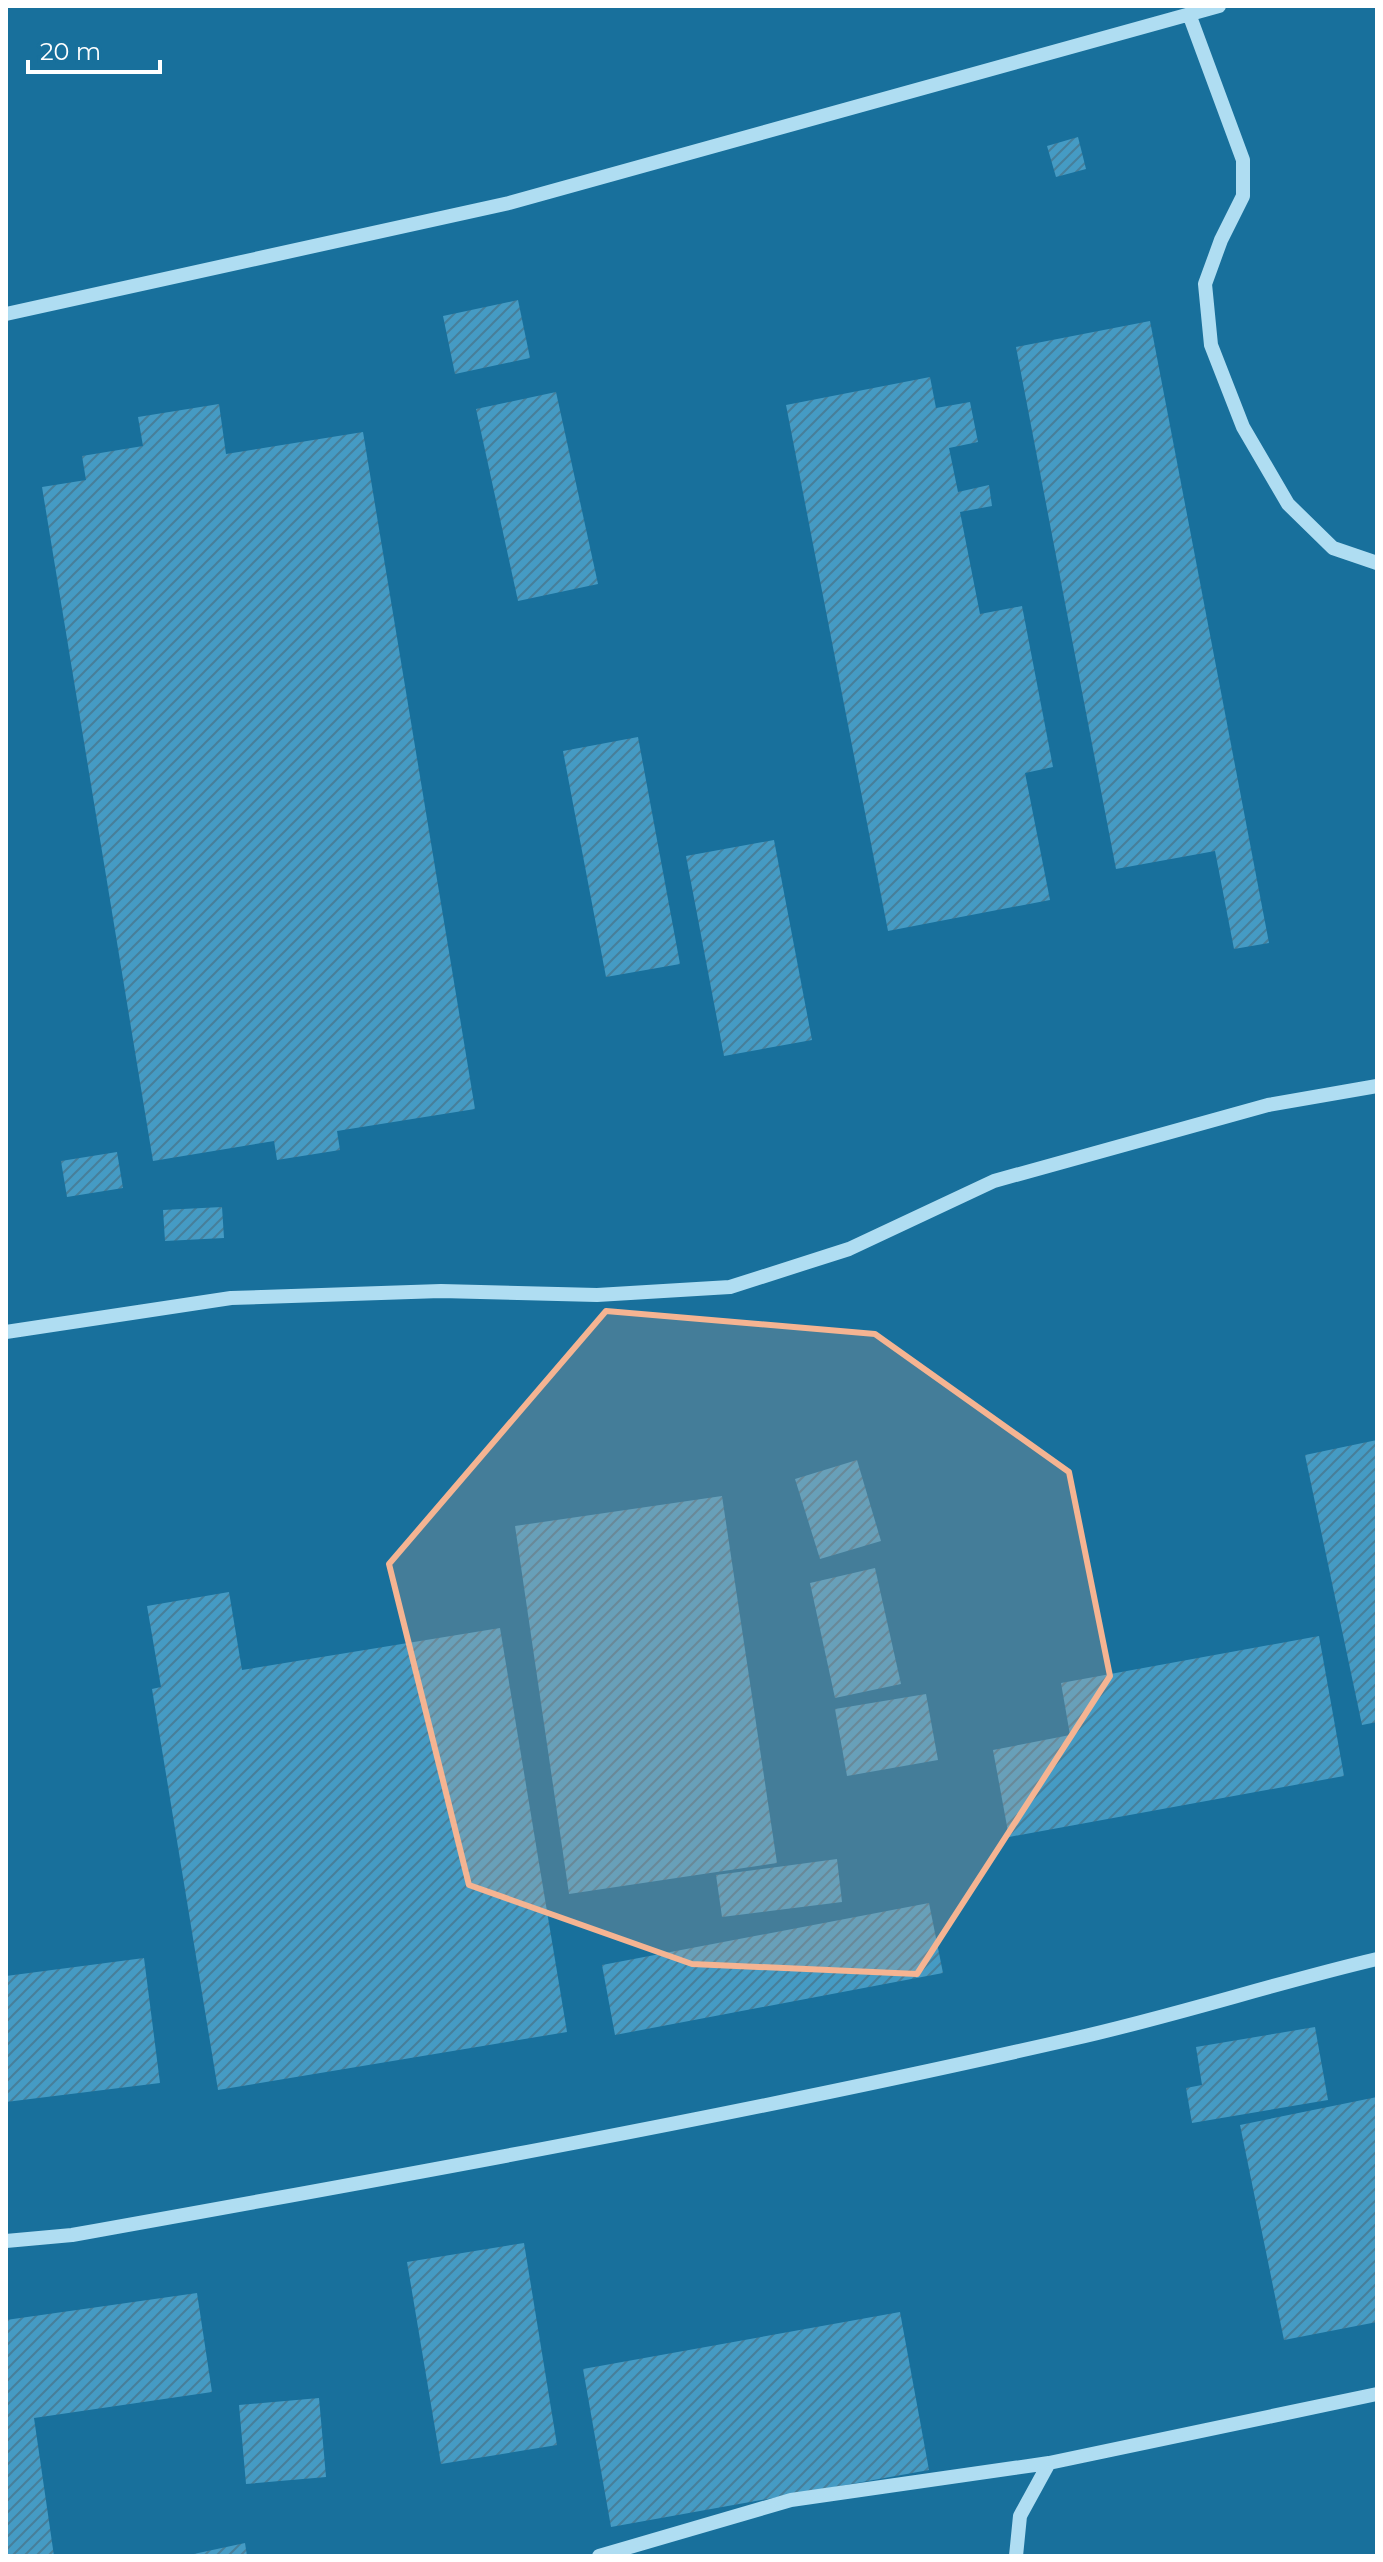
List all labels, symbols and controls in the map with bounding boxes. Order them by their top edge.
scale bar [28,24,160,74]
text: 20 m [40,37,101,66]

